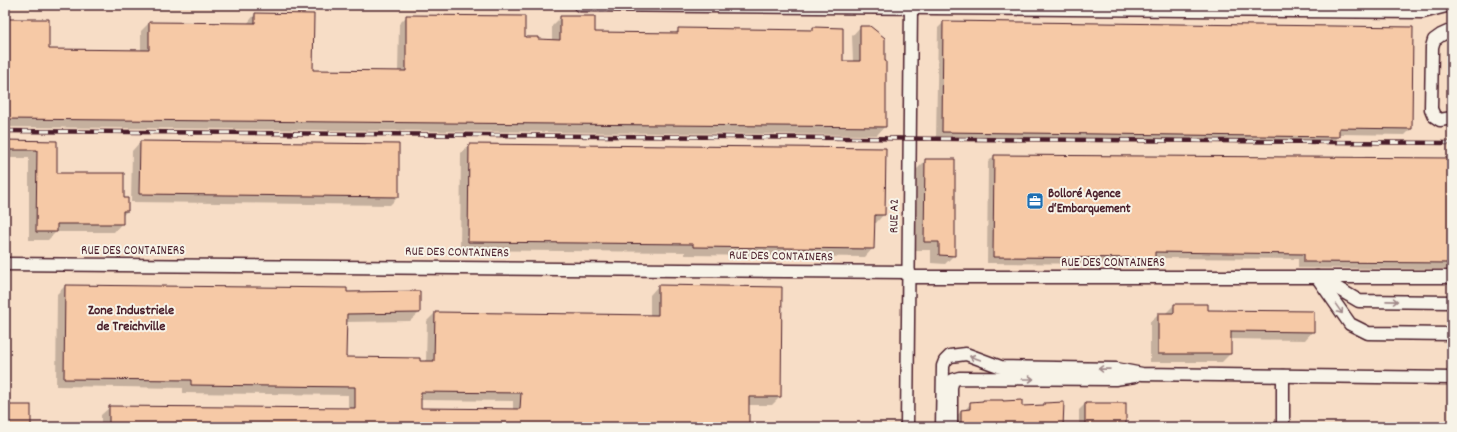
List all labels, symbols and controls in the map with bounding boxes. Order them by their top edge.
place label: Bolloré Agence d‘Embarquement [1048,185,1131,219]
office icon: Bolloré Agence d‘Embarquement [1025,191,1045,211]
street label: RUE A2 [885,199,905,233]
street label: RUE DES CONTAINERS [81,242,185,261]
street label: RUE DES CONTAINERS [405,243,509,263]
street label: RUE DES CONTAINERS [729,247,833,267]
street label: RUE DES CONTAINERS [1061,254,1165,273]
one-way arrow [1385,297,1398,305]
district label: Zone Industriele de Treichville [88,301,174,337]
one-way arrow [1335,303,1343,314]
one-way arrow [970,353,982,361]
one-way arrow [1098,365,1111,373]
one-way arrow [1021,375,1034,383]

